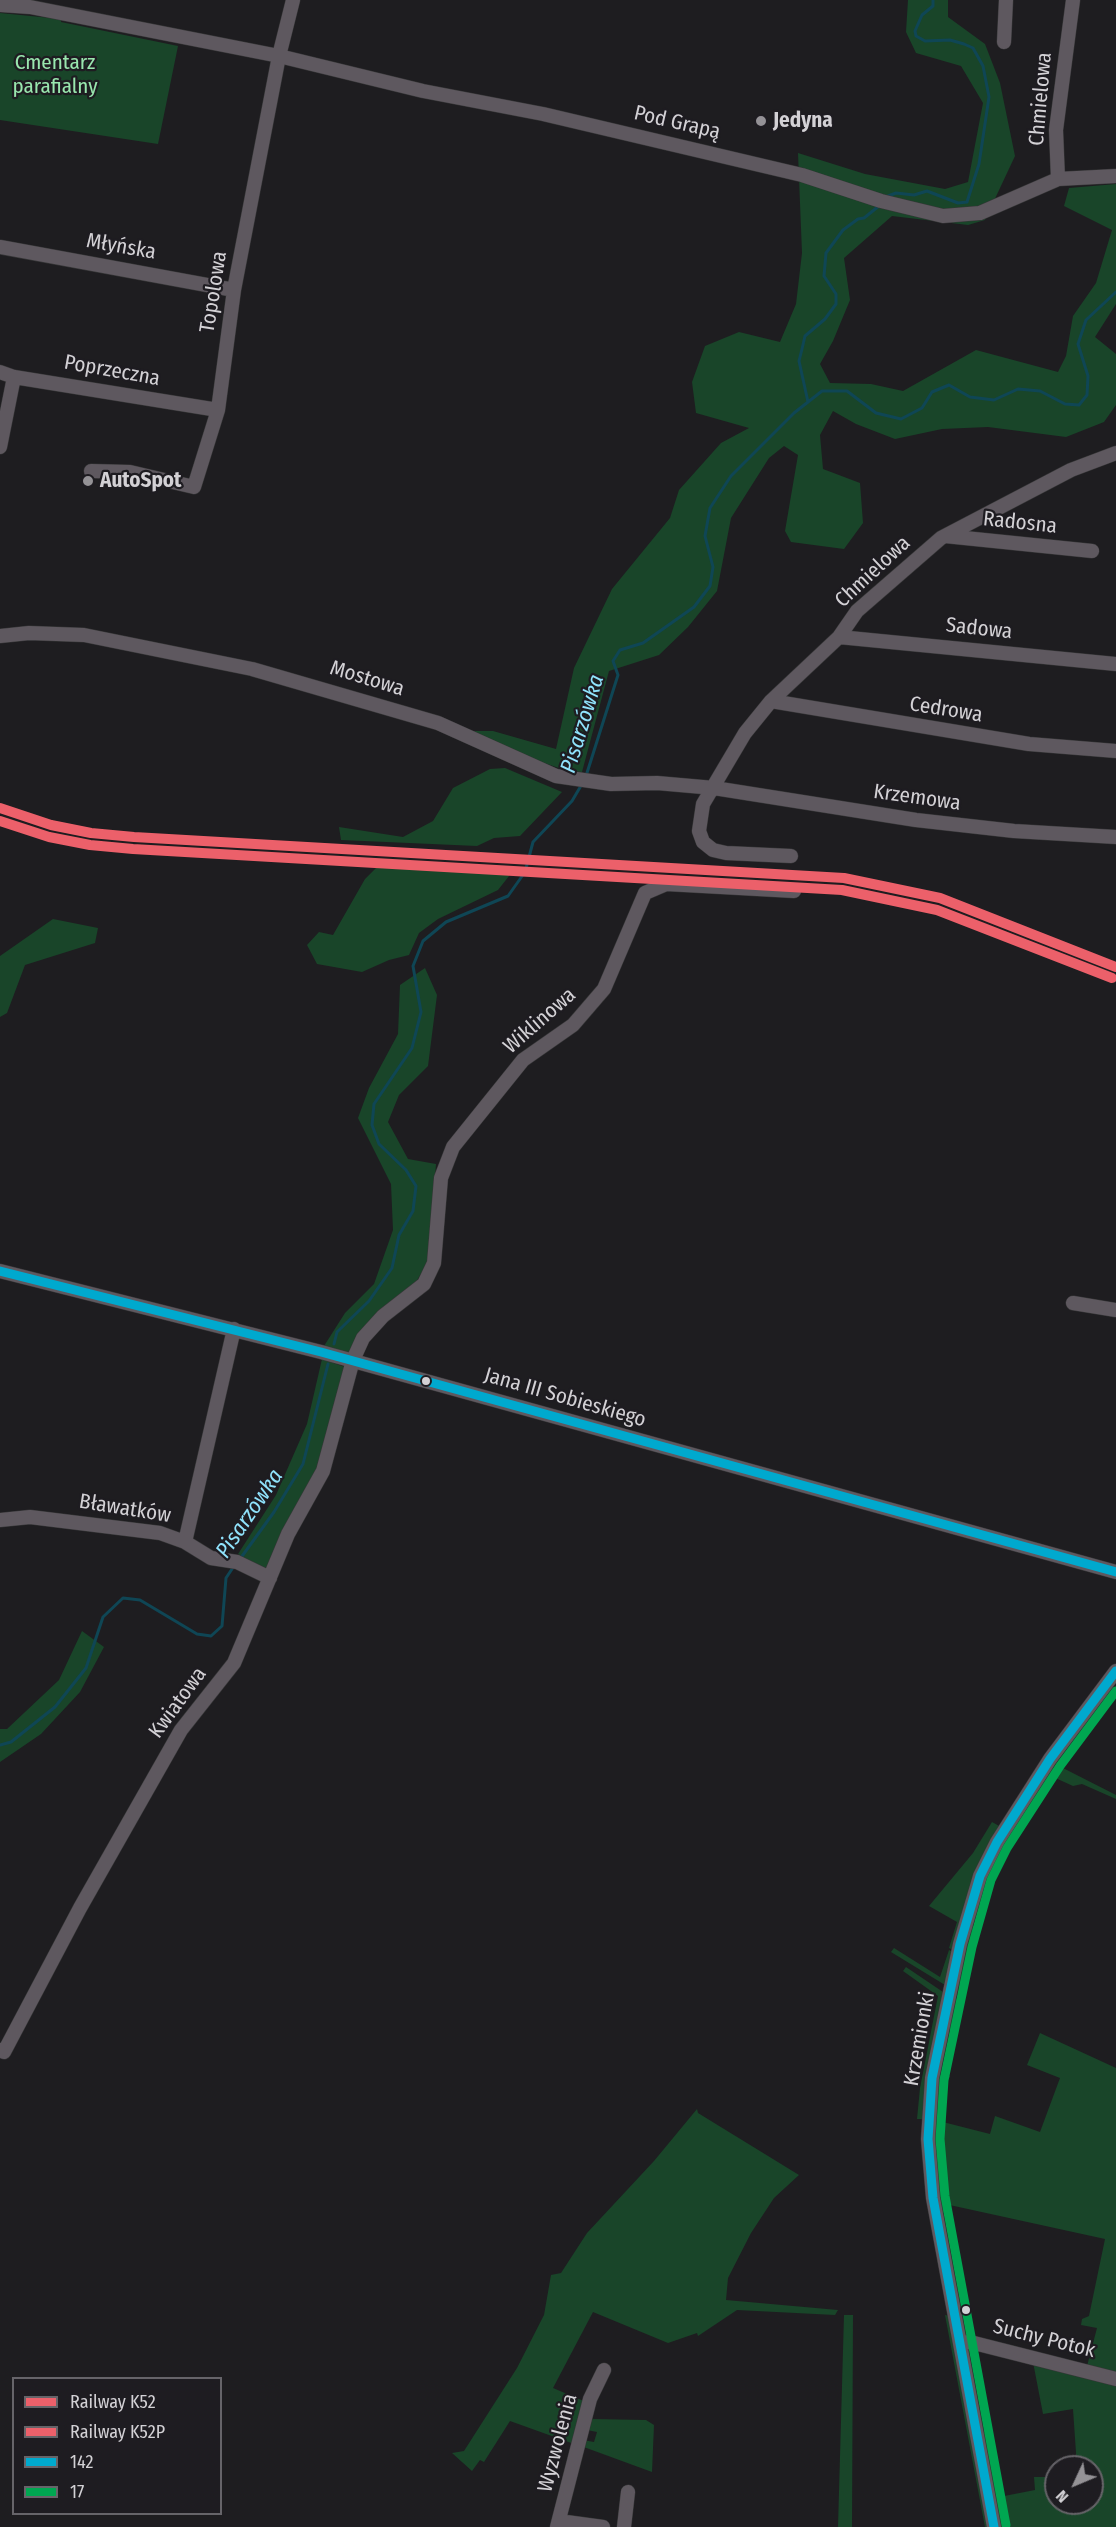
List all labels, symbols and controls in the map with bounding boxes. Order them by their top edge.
park label: Cmentarz parafialny [12,50,98,100]
street label: Chmielowa [1024,51,1058,147]
street label: Pod Grapą [631,101,723,145]
place label: Jedyna [773,108,833,134]
marker: Jedyna [754,114,768,128]
street label: Młyńska [84,228,158,266]
street label: Topolowa [195,249,233,335]
street label: Poprzeczna [62,350,162,392]
place label: AutoSpot [100,468,181,494]
marker: AutoSpot [81,474,95,488]
street label: Radosna [982,507,1058,539]
street label: Chmielowa [830,531,916,613]
street label: Sadowa [944,613,1014,645]
street label: Mostowa [327,656,407,702]
water label: Pisarzówka [556,672,610,776]
street label: Cedrowa [908,692,984,728]
street label: Krzemowa [872,779,962,817]
street label: Wiklinowa [499,983,581,1059]
street label: Jana III Sobieskiego [481,1363,649,1433]
unlabelled marker [420,1375,432,1387]
water label: Pisarzówka [211,1465,289,1563]
street label: Bławatków [77,1489,173,1529]
street label: Kwiatowa [144,1663,212,1743]
street label: Krzemionki [899,1990,941,2088]
unlabelled marker [960,2304,972,2316]
street label: Suchy Potok [990,2314,1098,2364]
legend [12,2377,222,2515]
text: Railway K52 [70,2391,156,2413]
street label: Wyzwolenia [533,2391,583,2495]
text: Railway K52P [70,2421,165,2443]
text: 142 [70,2451,93,2473]
north arrow [1044,2455,1104,2515]
text: 17 [70,2481,84,2503]
text: N [1052,2486,1072,2507]

